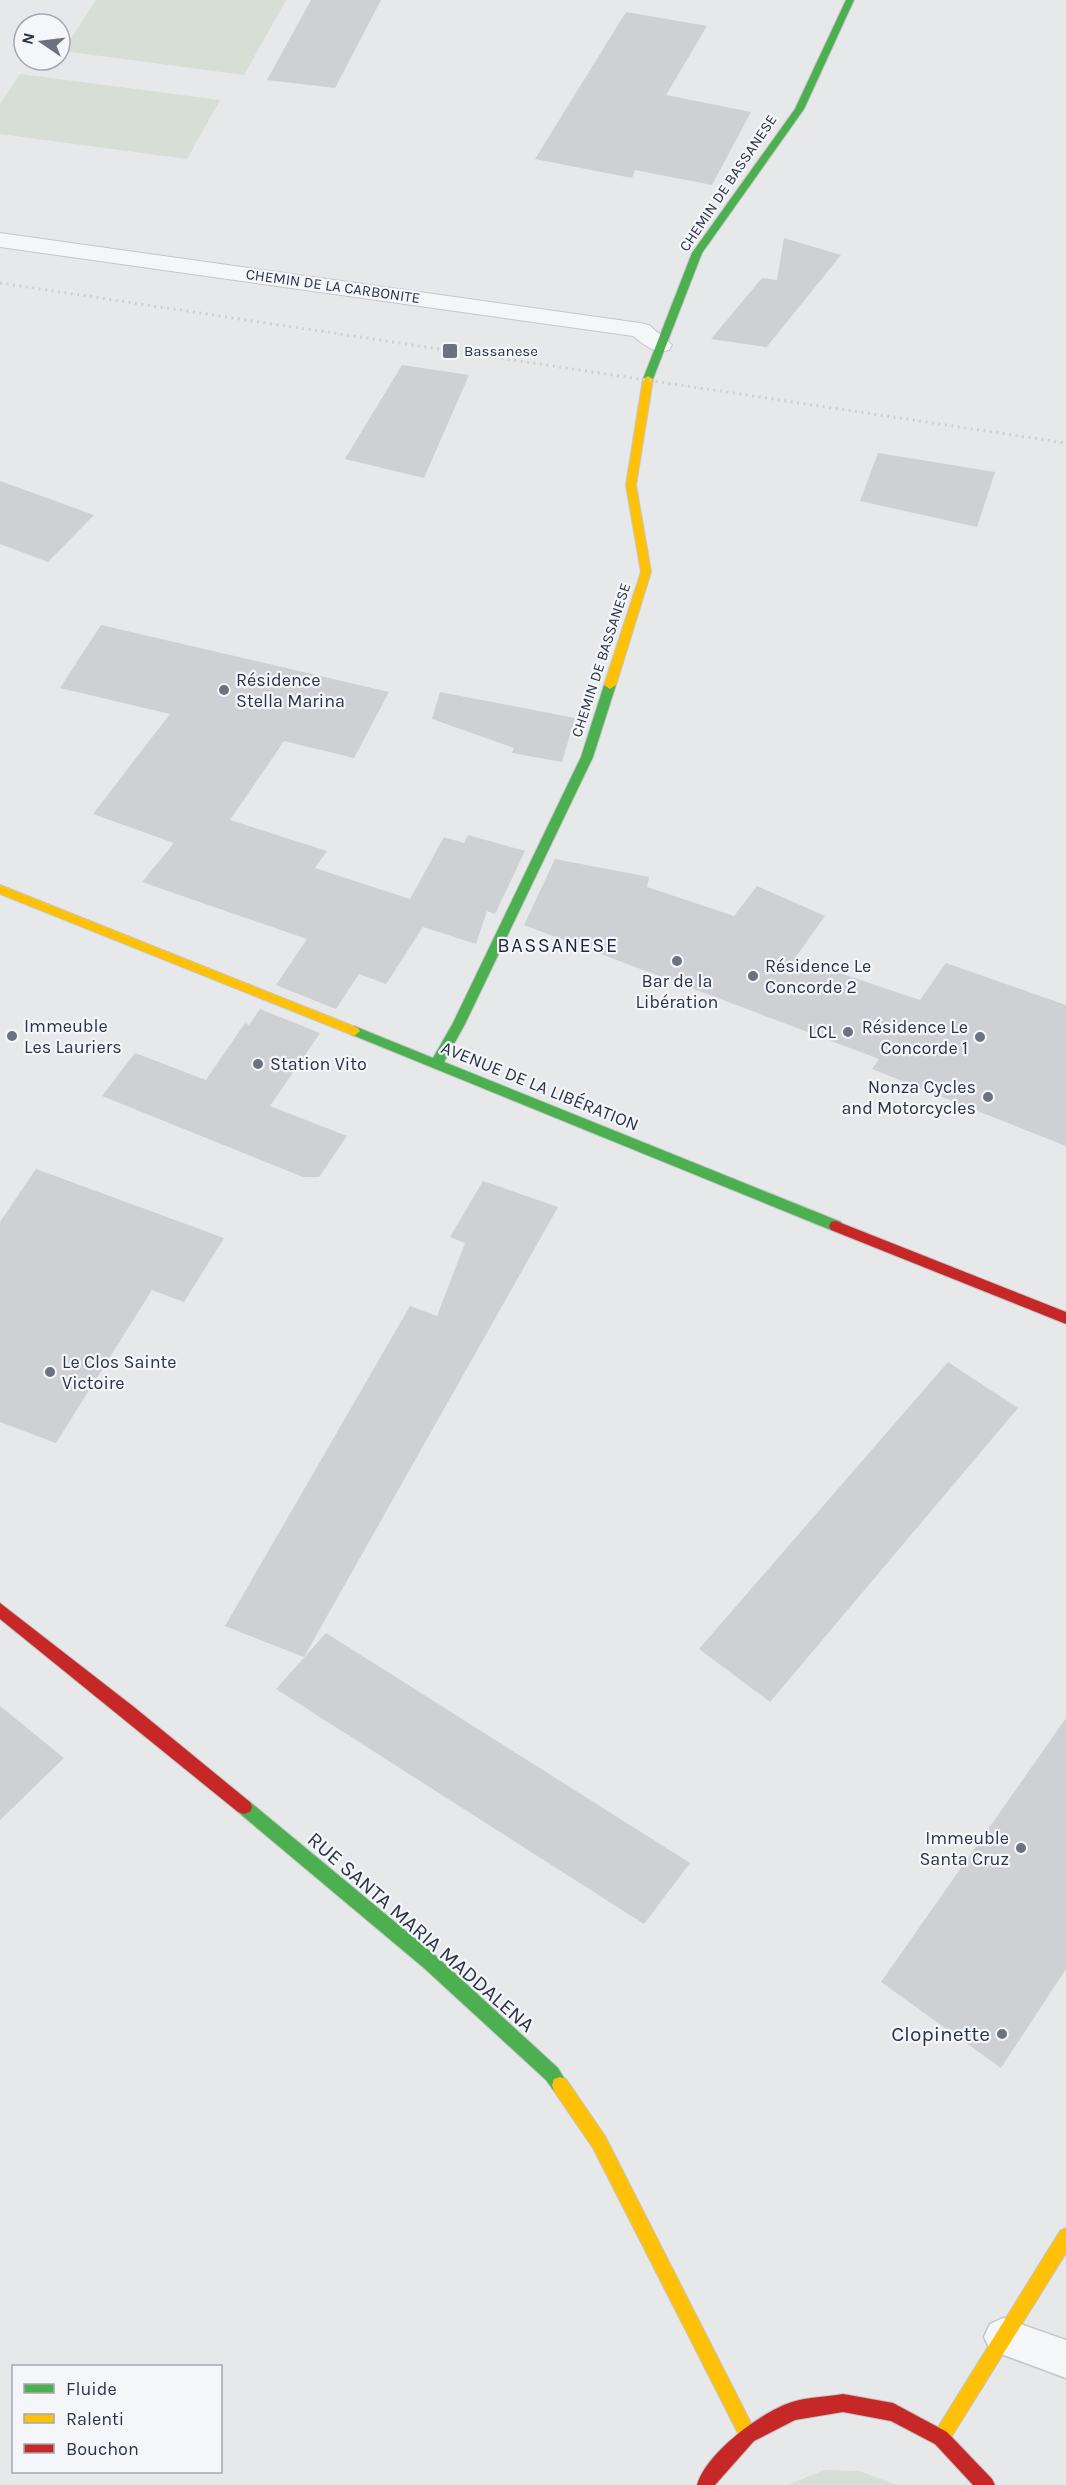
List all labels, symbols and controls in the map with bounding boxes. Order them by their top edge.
north arrow [12,12,72,72]
text: N [17,31,39,46]
street label: CHEMIN DE BASSANESE [675,111,781,255]
street label: CHEMIN DE LA CARBONITE [245,265,421,307]
marker: Bassanese [441,342,459,360]
place label: Bassanese [464,342,538,360]
street label: CHEMIN DE BASSANESE [568,581,634,739]
place label: Résidence Stella Marina [236,669,345,712]
marker: Résidence Stella Marina [217,683,231,697]
district label: BASSANESE [497,934,619,957]
marker: Bar de la Libération [670,954,684,968]
place label: Résidence Le Concorde 2 [765,955,871,998]
marker: Résidence Le Concorde 2 [746,969,760,983]
place label: Bar de la Libération [636,970,718,1013]
place label: Immeuble Les Lauriers [24,1015,122,1058]
place label: Résidence Le Concorde 1 [862,1016,968,1059]
place label: LCL [808,1021,837,1043]
marker: LCL [841,1025,855,1039]
marker: Immeuble Les Lauriers [5,1029,19,1043]
marker: Résidence Le Concorde 1 [973,1030,987,1044]
street label: AVENUE DE LA LIBÉRATION [438,1035,642,1136]
place label: Station Vito [270,1053,367,1075]
marker: Station Vito [251,1057,265,1071]
place label: Nonza Cycles and Motorcycles [841,1076,976,1119]
marker: Nonza Cycles and Motorcycles [981,1090,995,1104]
place label: Le Clos Sainte Victoire [62,1351,177,1394]
marker: Le Clos Sainte Victoire [43,1365,57,1379]
street label: RUE SANTA MARIA MADDALENA [303,1827,539,2037]
place label: Immeuble Santa Cruz [919,1827,1009,1870]
marker: Immeuble Santa Cruz [1014,1841,1028,1855]
place label: Clopinette [891,2022,990,2046]
marker: Clopinette [995,2027,1009,2041]
legend [12,2365,222,2473]
text: Fluide [66,2378,117,2400]
text: Ralenti [66,2408,124,2430]
text: Bouchon [66,2438,139,2460]

